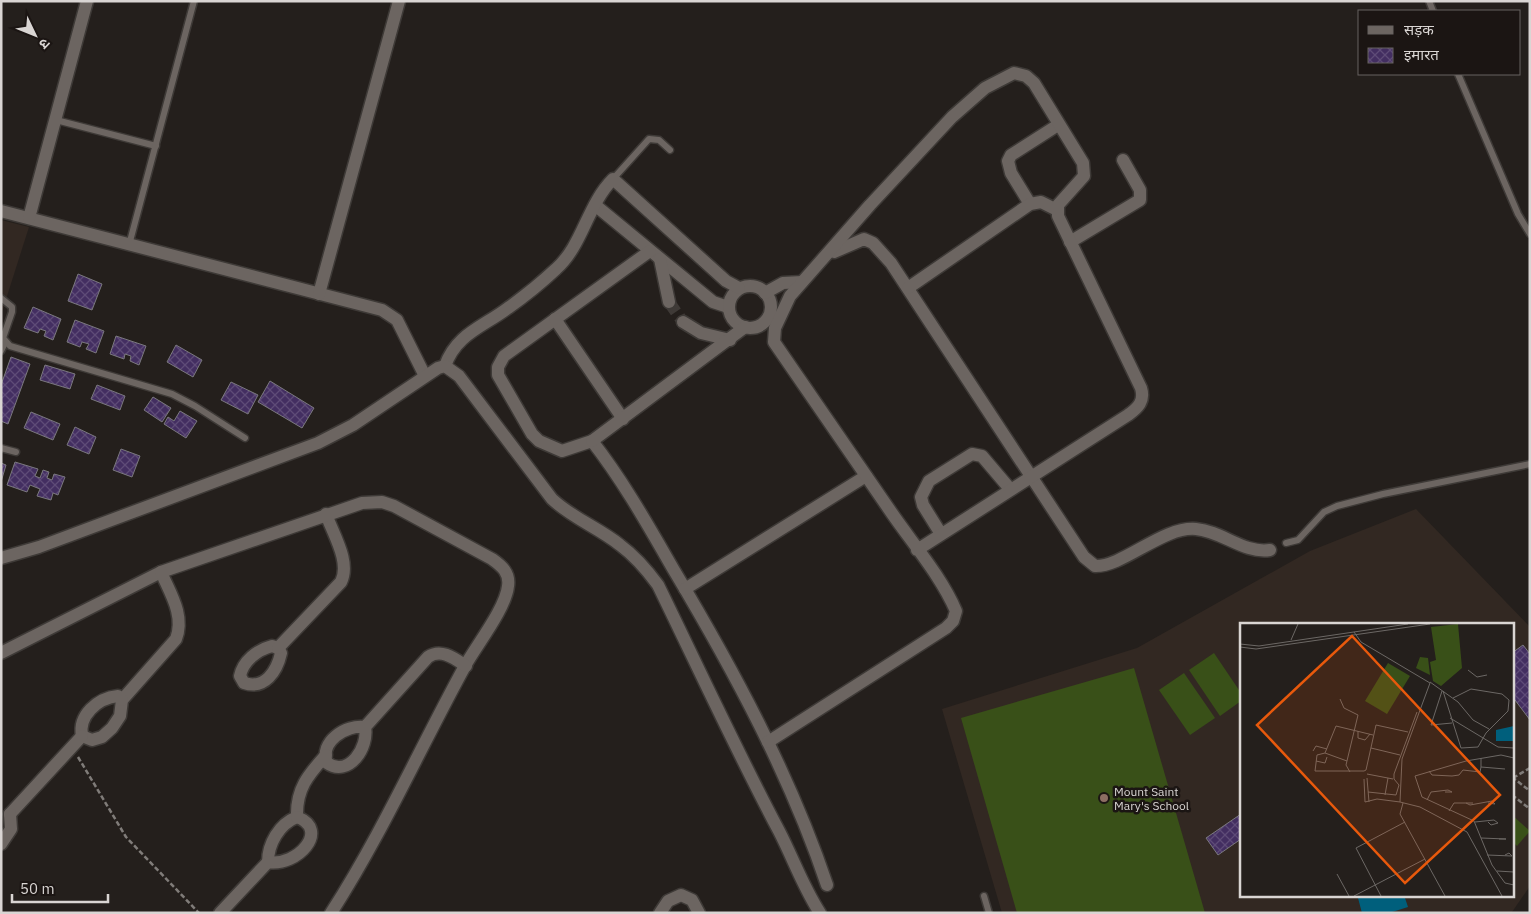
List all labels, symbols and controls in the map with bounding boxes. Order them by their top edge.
north arrow [10,10,60,60]
legend [1358,10,1521,75]
text: सड़क [1404,20,1434,39]
text: उ [35,35,54,54]
text: इमारत [1404,45,1439,64]
inset map [1240,623,1514,896]
place label: Mount Saint Mary's School [1114,784,1189,813]
marker: Mount Saint Mary's School [1098,792,1110,804]
scale bar [12,872,109,904]
text: 50 m [20,879,55,898]

